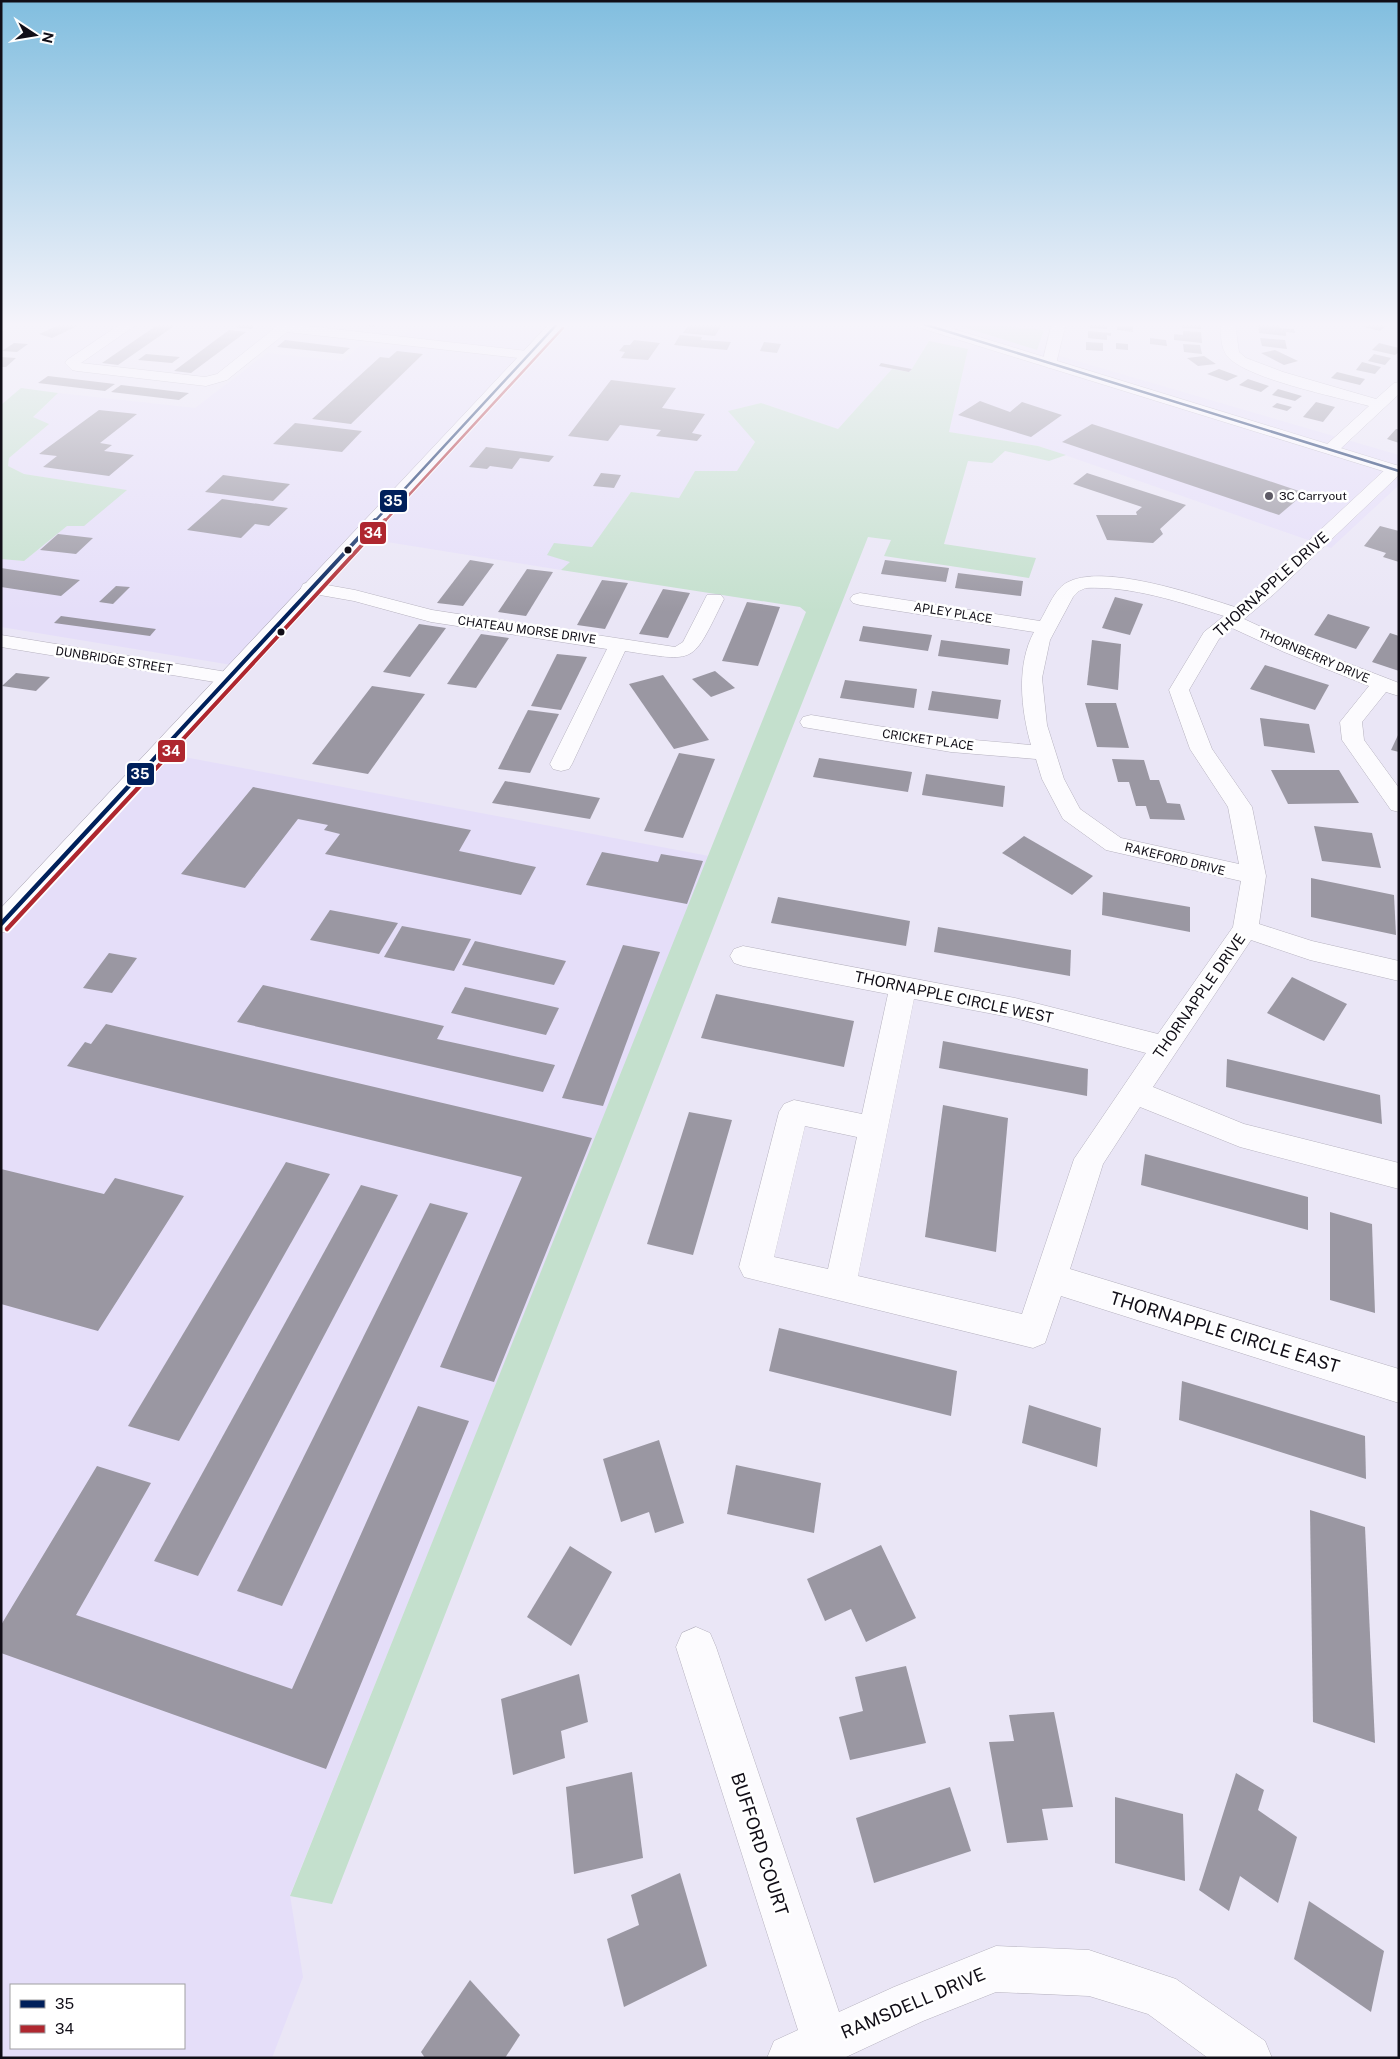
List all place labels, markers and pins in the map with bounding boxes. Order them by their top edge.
place label: 3C Carryout [1279,489,1347,503]
marker: 3C Carryout [1263,490,1275,502]
unlabelled marker [343,545,353,555]
unlabelled marker [276,627,286,637]

